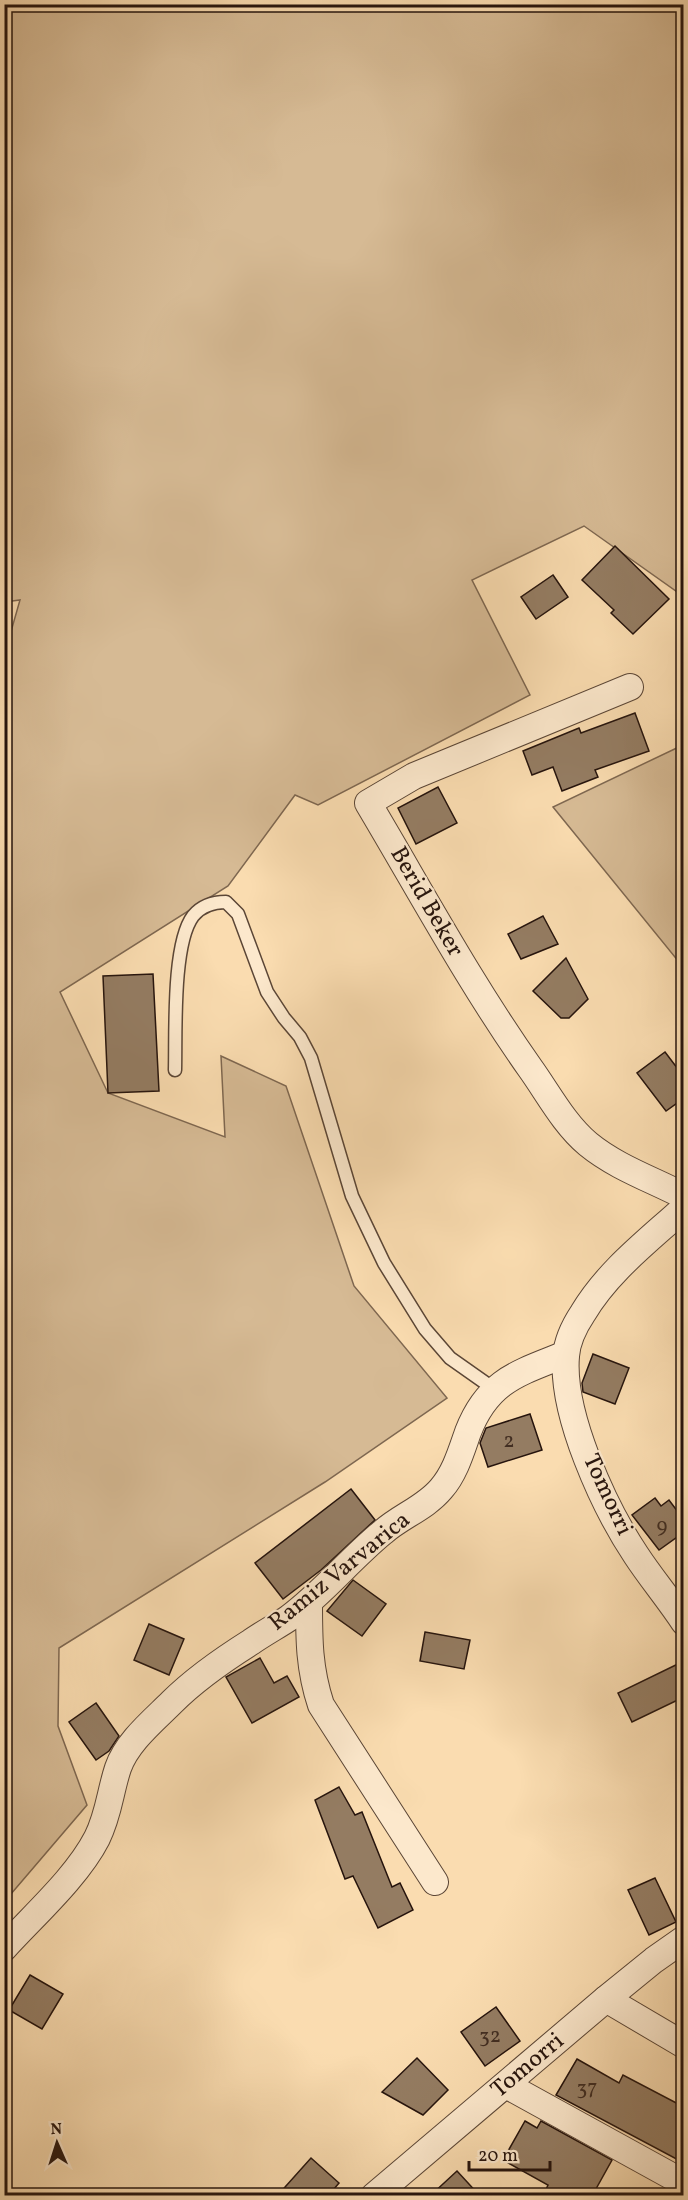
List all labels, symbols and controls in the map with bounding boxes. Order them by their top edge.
street label: Berid Beker [381,840,471,964]
house number: 2 [503,1427,515,1456]
street label: Tomorri [573,1449,641,1541]
street label: Ramiz Varvarica [262,1504,418,1640]
house number: 9 [657,1512,668,1541]
house number: 32 [479,2022,501,2051]
street label: Tomorri [484,2025,572,2107]
house number: 37 [577,2074,597,2103]
north arrow [27,2113,87,2173]
text: N [50,2119,63,2141]
scale bar [469,2134,550,2172]
text: 20 m [478,2144,518,2169]

